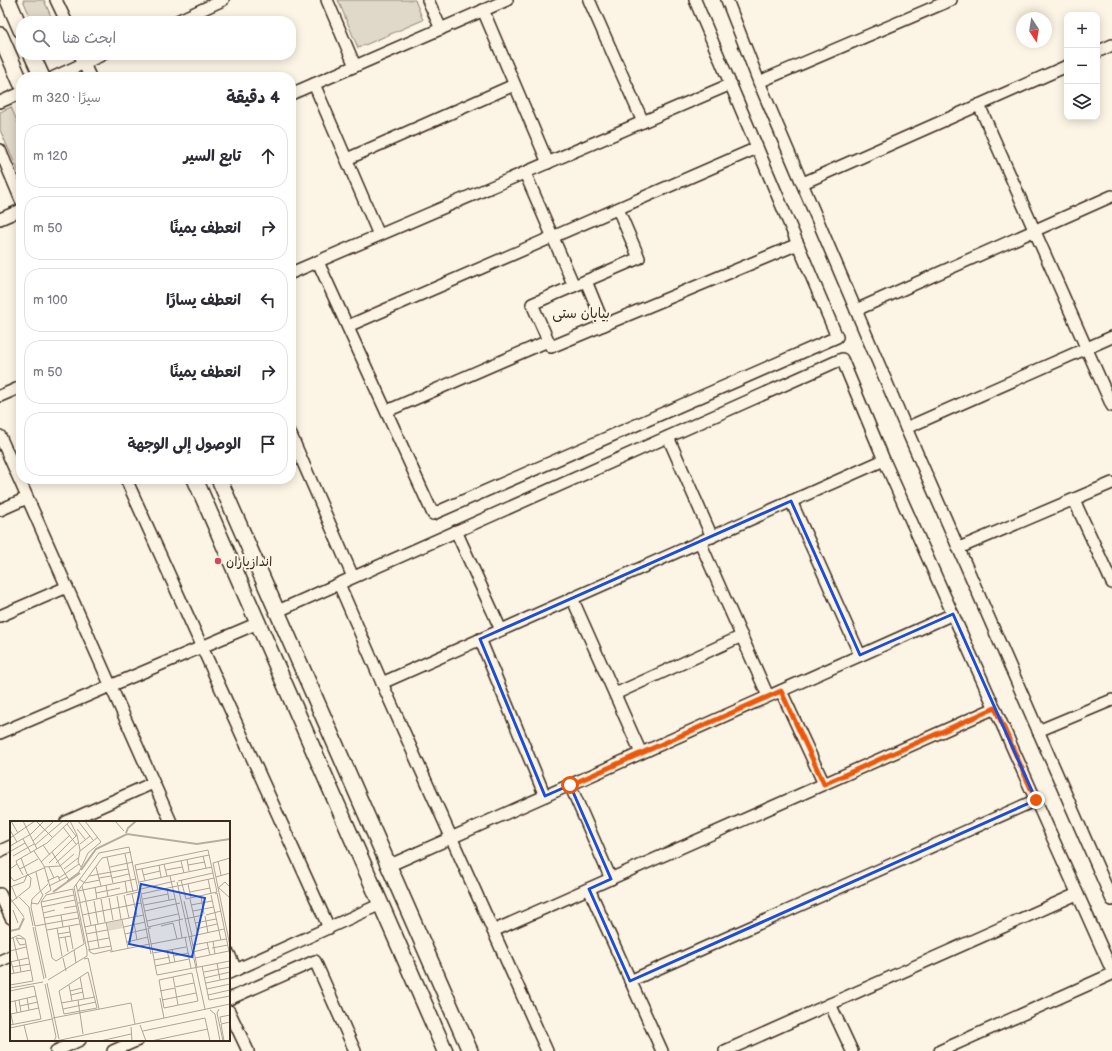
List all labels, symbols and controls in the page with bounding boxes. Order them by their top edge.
north arrow [1016,12,1052,48]
map controls [1064,12,1100,120]
button: + [1064,12,1100,48]
search box [16,16,296,60]
icon: search [30,27,52,49]
text: ابحث هنا [62,29,116,48]
button: − [1064,48,1100,84]
button: layers [1064,84,1100,120]
text: 4 دقيقة [226,88,280,108]
text: سيرًا · 320 m [32,90,101,106]
icon: ahead [257,145,279,167]
text: تابع السير [183,147,241,166]
text: 120 m [33,148,68,164]
icon: right [257,217,279,239]
text: انعطف يمينًا [170,219,241,238]
text: 50 m [33,220,62,236]
icon: left [257,289,279,311]
text: انعطف يسارًا [166,291,241,310]
text: 100 m [33,292,68,308]
district label: بیابان ستی [552,305,610,322]
icon: right [257,361,279,383]
text: انعطف يمينًا [170,363,241,382]
text: 50 m [33,364,62,380]
icon: arrive [257,433,279,455]
text: الوصول إلى الوجهة [127,435,241,454]
place label: اندازياران [226,554,272,570]
marker: اندازياران [213,556,223,566]
route start [561,776,579,794]
route end [1027,791,1045,809]
inset map [10,821,230,1041]

